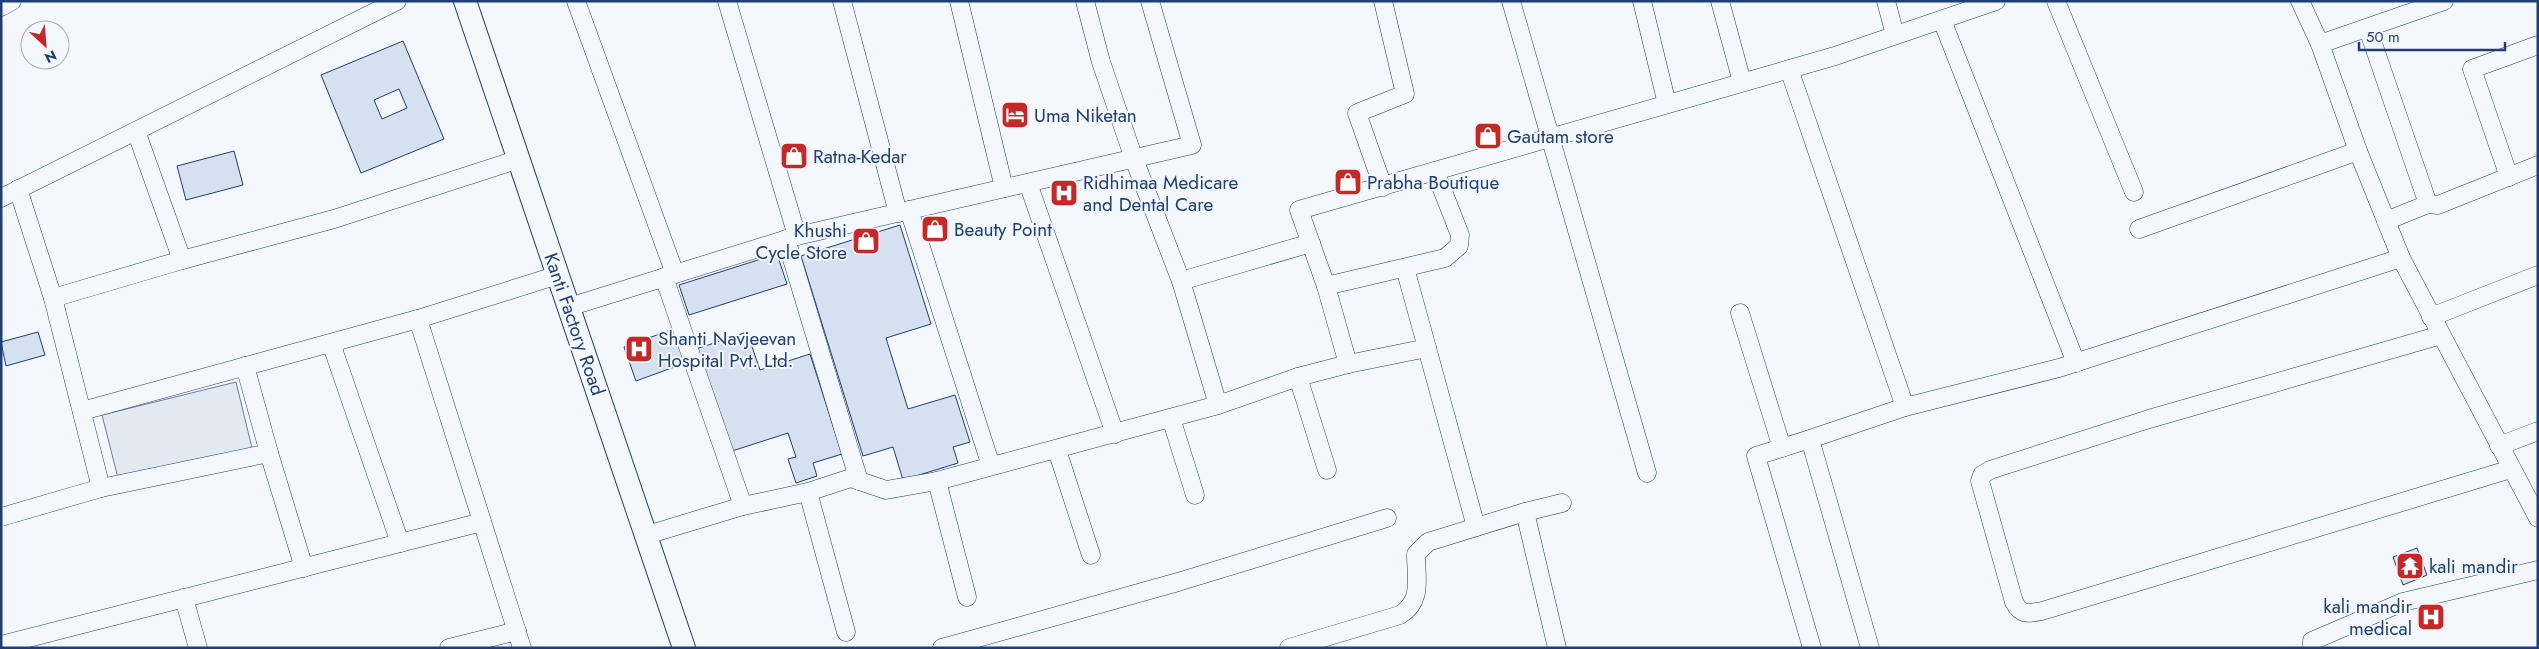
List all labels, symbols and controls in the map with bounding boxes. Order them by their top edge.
north arrow [20,20,70,70]
scale bar [2359,20,2505,52]
text: 50 m [2366,26,2400,48]
text: N [41,45,60,68]
hotel icon: Uma Niketan [1000,100,1030,130]
place label: Uma Niketan [1034,102,1137,129]
shop icon: Gautam store [1473,121,1503,151]
place label: Gautam store [1507,123,1614,150]
shop icon: Ratna-Kedar [779,141,809,171]
place label: Ratna-Kedar [813,143,907,170]
shop icon: Prabha Boutique [1333,167,1363,197]
place label: Ridhimaa Medicare and Dental Care [1083,169,1239,218]
place label: Prabha Boutique [1367,169,1500,196]
hospital icon: Ridhimaa Medicare and Dental Care [1049,178,1079,208]
shop icon: Beauty Point [920,214,950,244]
place label: Beauty Point [954,216,1052,243]
place label: Khushi Cycle Store [756,217,847,266]
shop icon: Khushi Cycle Store [851,226,881,256]
street label: Kanti Factory Road [537,249,612,399]
place label: Shanti Navjeevan Hospital Pvt. Ltd. [658,325,796,374]
hospital icon: Shanti Navjeevan Hospital Pvt. Ltd. [624,334,654,364]
temple icon: kali mandir [2395,551,2425,581]
place label: kali mandir [2429,553,2518,580]
place label: kali mandir medical [2323,593,2412,642]
hospital icon: kali mandir medical [2416,602,2446,632]

